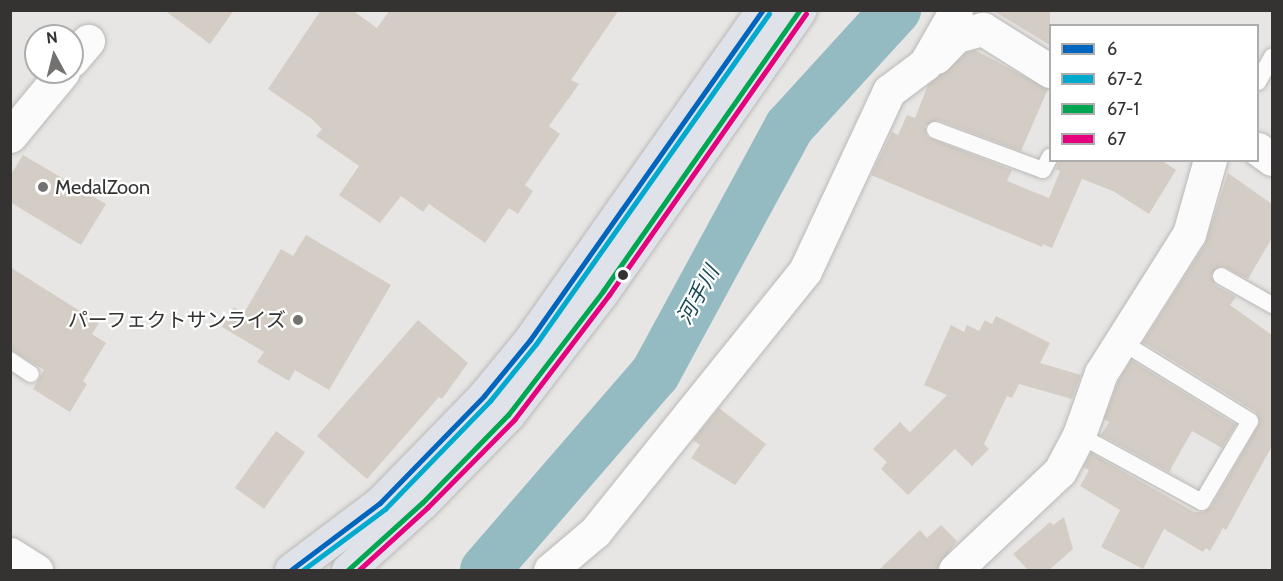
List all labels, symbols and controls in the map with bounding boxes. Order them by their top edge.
north arrow [24,24,84,84]
legend [1049,24,1259,162]
text: N [45,28,59,48]
text: 6 [1107,38,1117,60]
text: 67-2 [1107,68,1143,90]
text: 67-1 [1107,98,1139,120]
text: 67 [1107,128,1126,150]
place label: MedalZoon [55,175,150,199]
marker: MedalZoon [36,180,50,194]
water label: 河手川 [672,261,724,329]
unlabelled marker [617,269,629,281]
place label: パーフェクトサンライズ [66,308,286,332]
marker: パーフェクトサンライズ [291,313,305,327]

